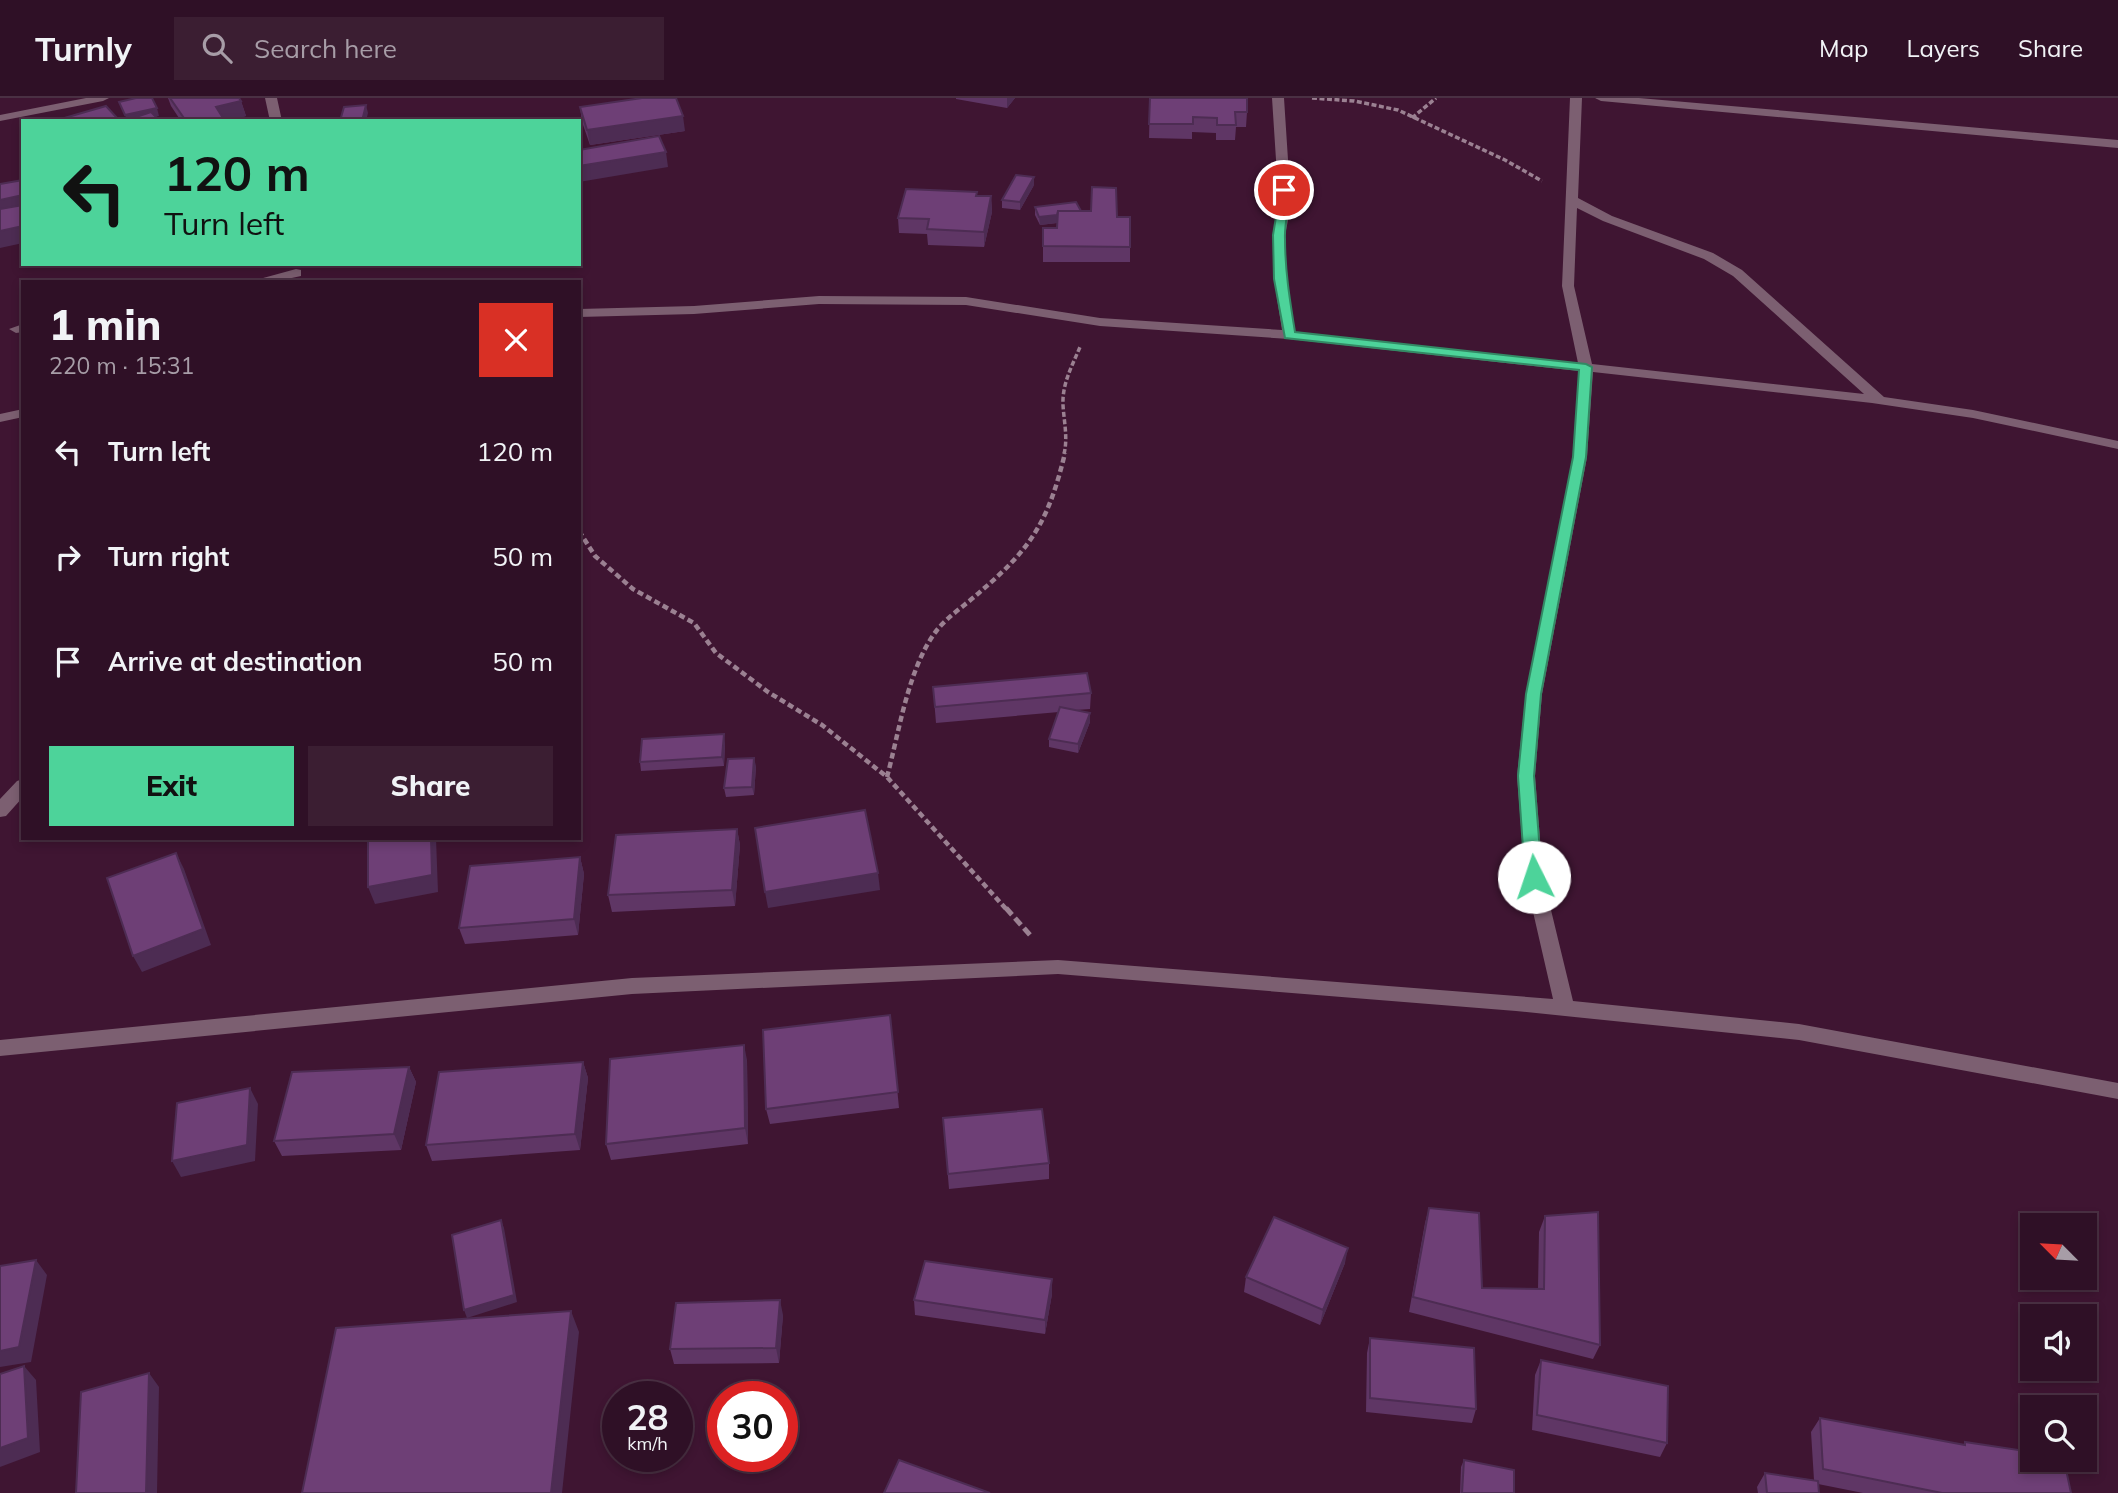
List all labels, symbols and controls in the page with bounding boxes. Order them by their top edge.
search box [174,17,664,80]
text: Turnly [35,28,132,69]
icon: search [198,29,236,67]
text: Search here [254,32,397,65]
text: Map [1819,33,1868,63]
text: Layers [1906,33,1980,63]
text: Share [2018,33,2083,63]
text: 120 m [164,142,310,203]
icon: left [49,147,140,238]
pin [1254,160,1314,220]
icon: arrive [1265,171,1303,209]
text: Turn left [164,203,284,243]
text: 1 min [49,298,162,351]
button: close [479,303,553,377]
text: 220 m · 15:31 [49,351,194,380]
icon: left [49,433,87,471]
text: Turn left [108,435,210,468]
text: 120 m [477,435,553,468]
icon: right [49,538,87,576]
text: Turn right [108,540,229,573]
text: 50 m [492,540,553,573]
icon: arrive [49,643,87,681]
text: Arrive at destination [108,645,363,678]
text: 50 m [492,645,553,678]
button: Exit [49,746,294,826]
button: Share [308,746,553,826]
position arrow [1497,840,1571,914]
north arrow [2020,1213,2096,1290]
map controls [2020,1213,2097,1472]
button: sound [2020,1304,2097,1381]
speed limit sign: 30 [707,1381,798,1472]
text: 28 [626,1395,669,1439]
button: search [2020,1395,2097,1472]
text: km/h [627,1432,668,1455]

